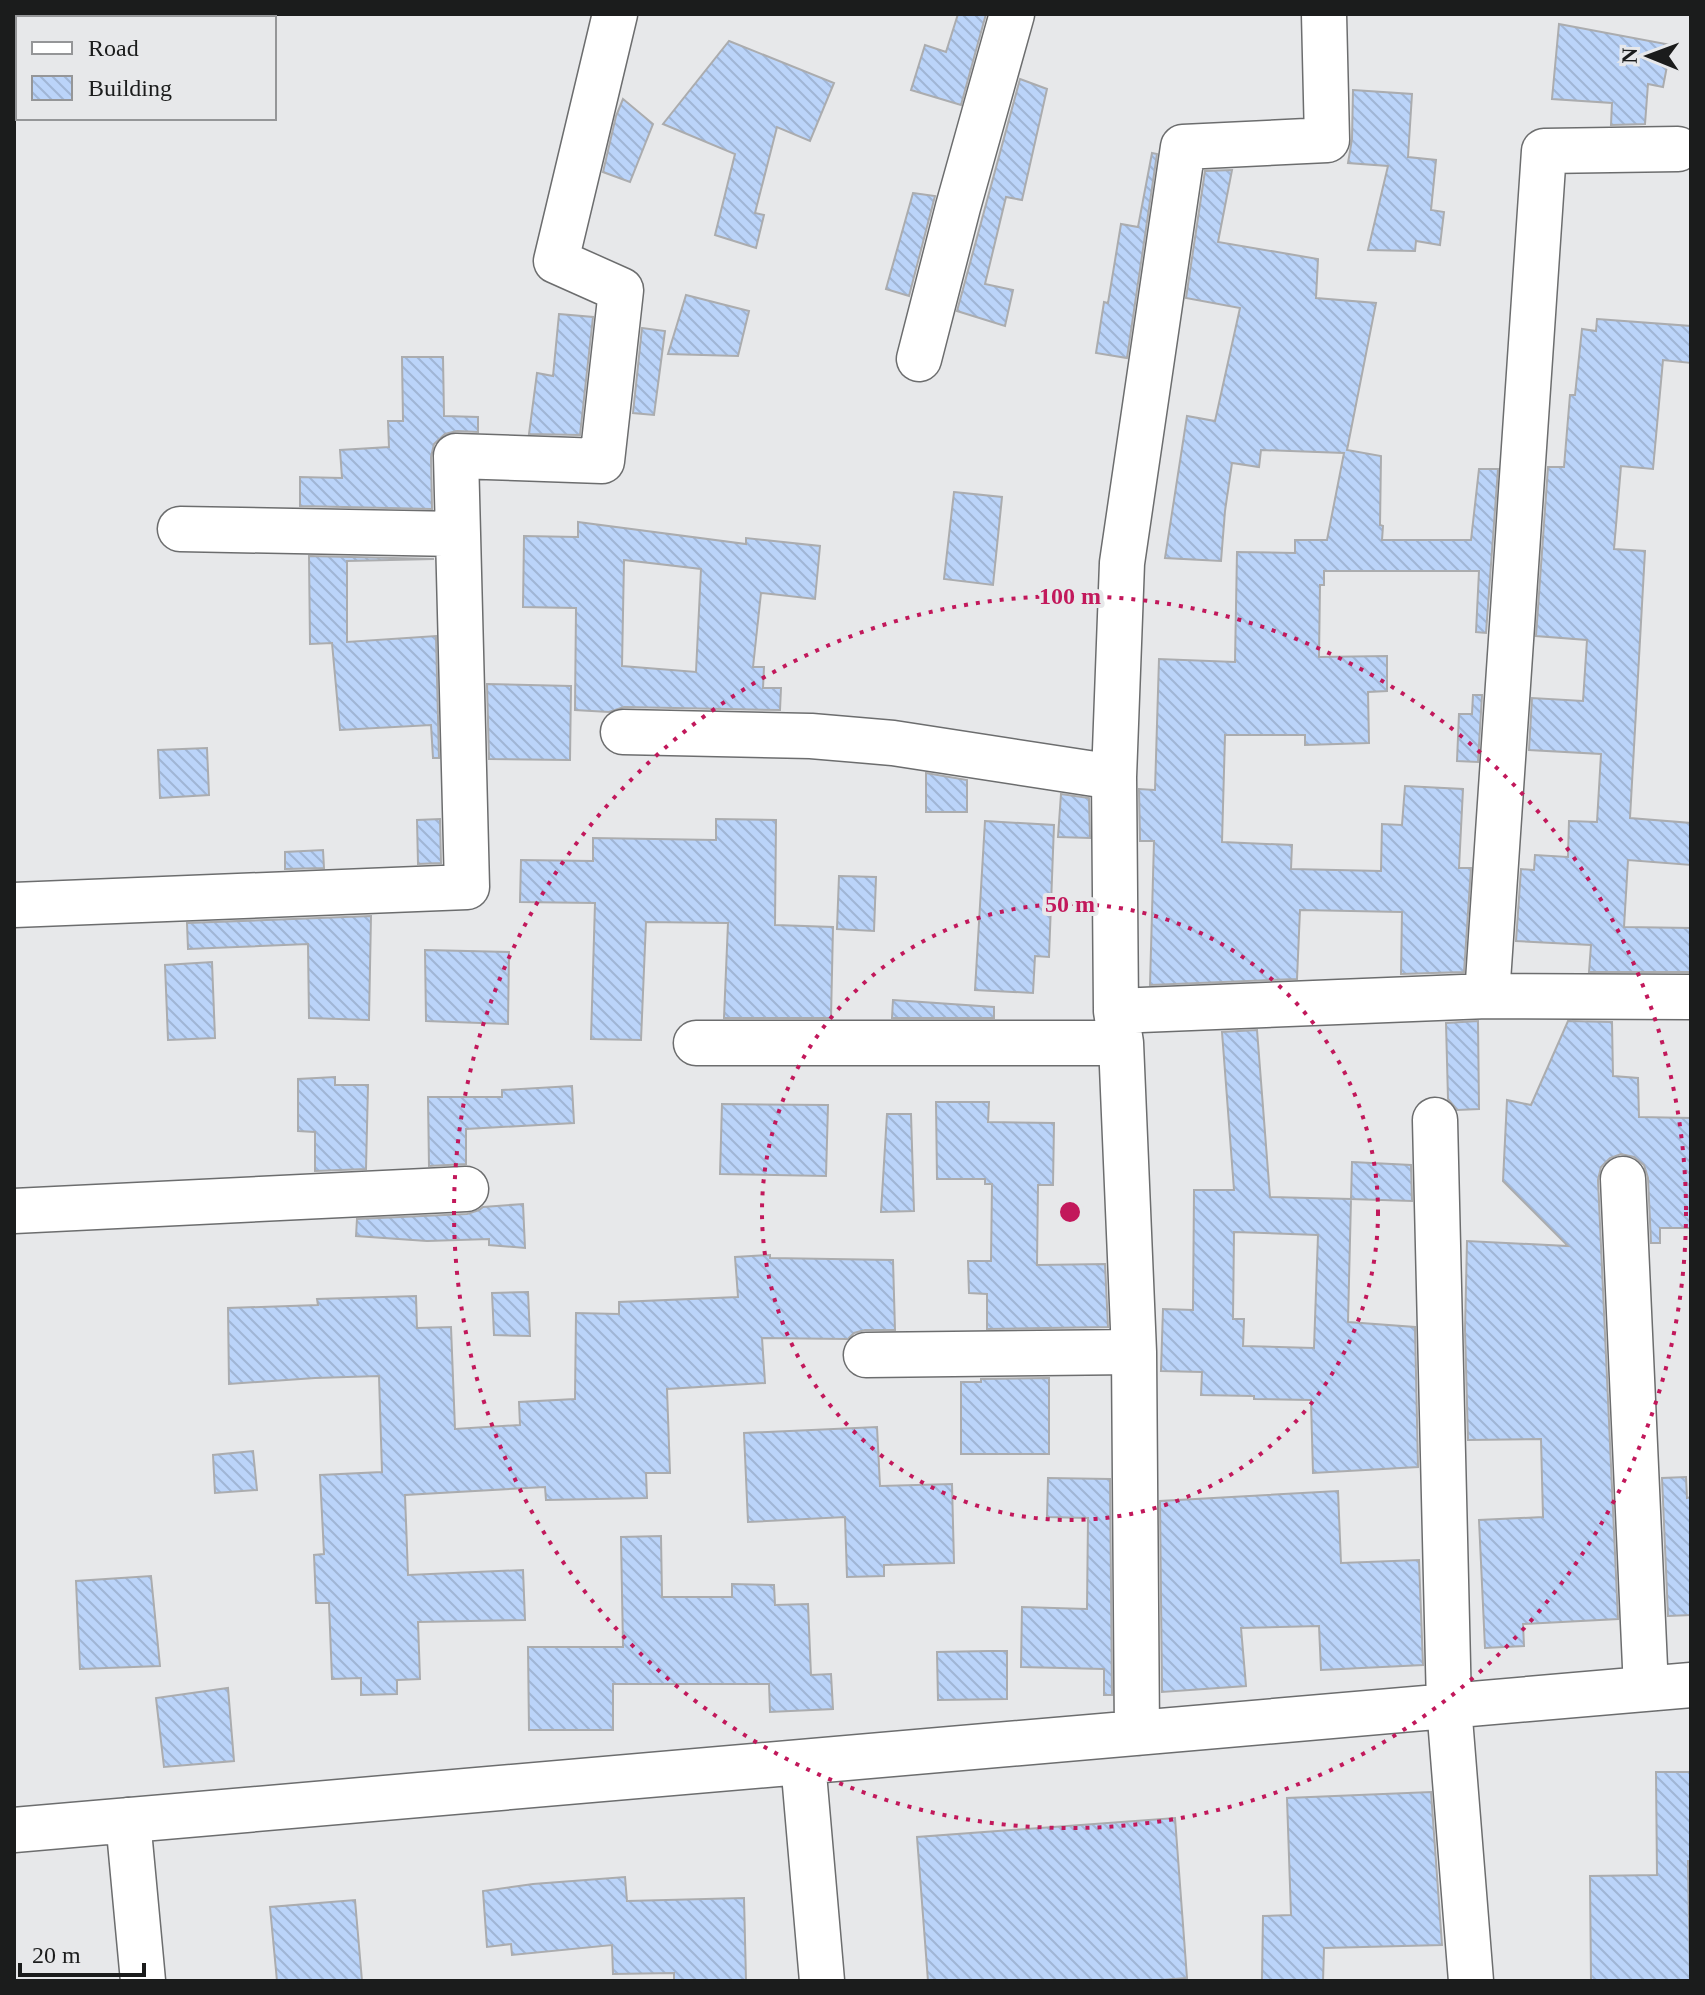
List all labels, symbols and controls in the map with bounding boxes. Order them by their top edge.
legend [16,16,276,120]
north arrow [1609,16,1689,96]
text: Road [88,35,139,61]
text: N [1617,47,1642,64]
text: Building [88,75,172,101]
text: 100 m [1039,583,1101,609]
text: 50 m [1045,891,1095,917]
centre of rings [1056,1198,1084,1226]
scale bar [20,1927,144,1977]
text: 20 m [32,1942,81,1968]

